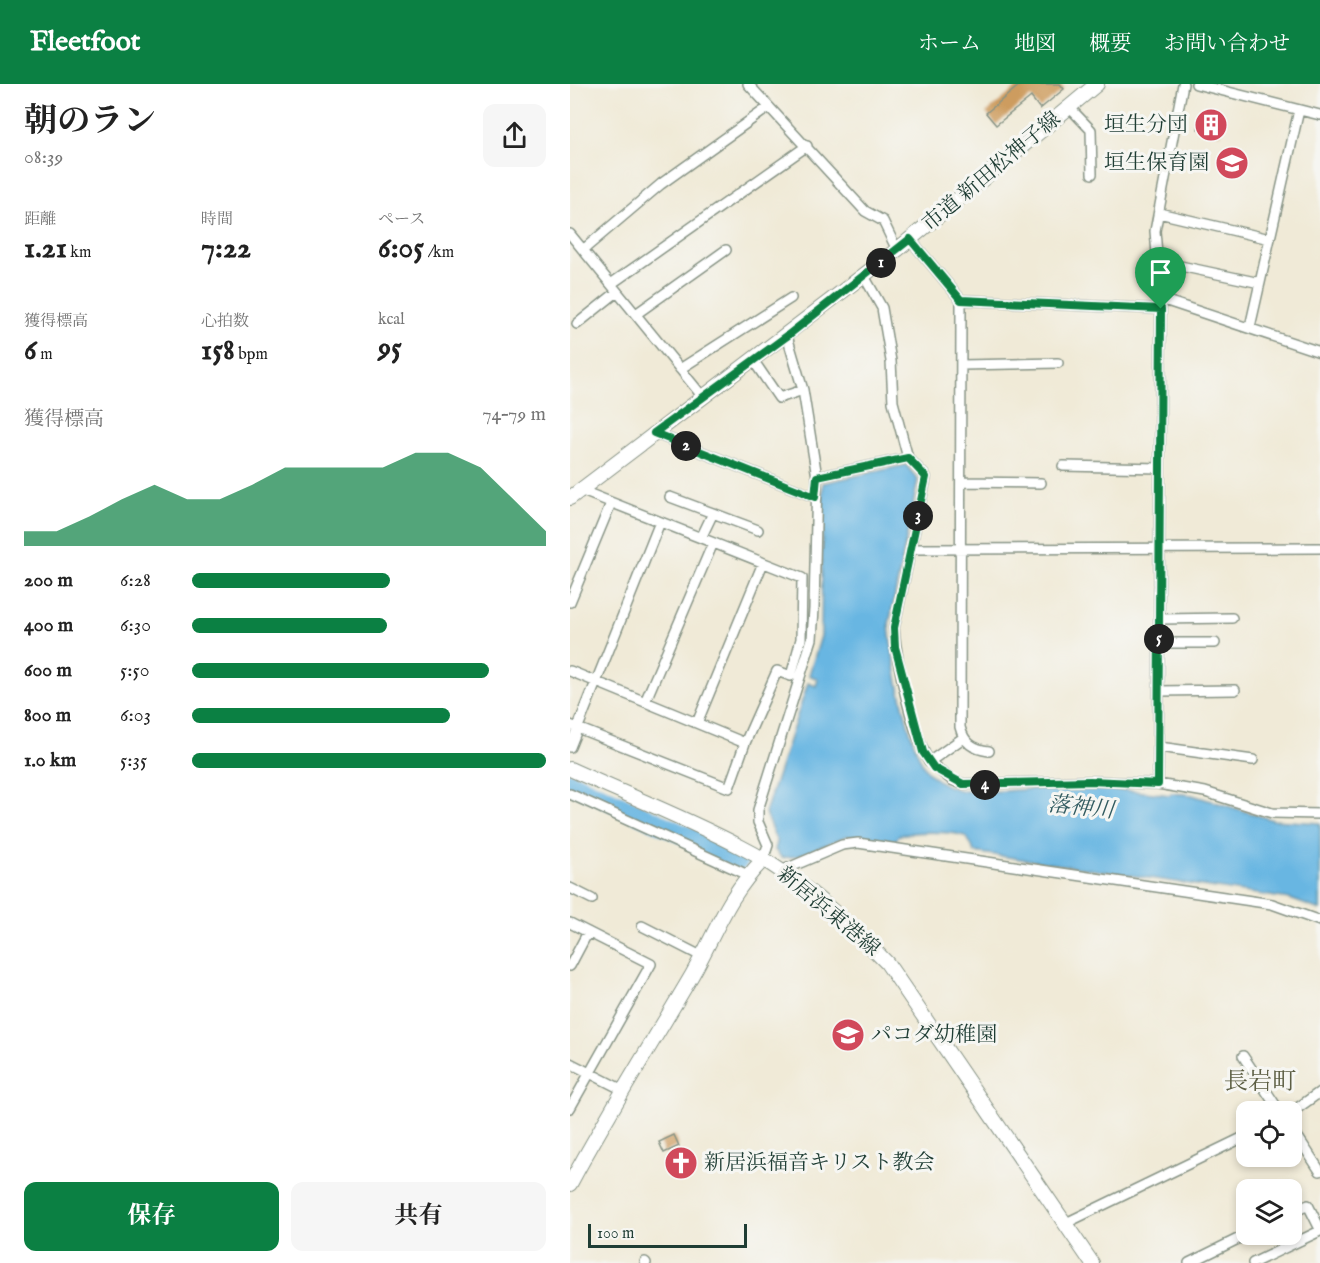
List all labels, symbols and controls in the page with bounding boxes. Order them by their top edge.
text: Fleetfoot [30,25,140,60]
text: ホーム [918,31,981,58]
text: 地図 [1014,31,1056,58]
text: 概要 [1089,31,1131,58]
text: お問い合わせ [1164,31,1290,58]
text: 朝のラン [24,101,156,143]
button: share [483,104,546,167]
street label: 市道 新田松神子線 [917,106,1067,238]
building icon: 垣生分団 [1193,107,1229,143]
place label: 垣生分団 [1104,112,1188,139]
text: 08:39 [24,145,63,170]
school or university icon: 垣生保育園 [1214,145,1250,181]
place label: 垣生保育園 [1104,150,1209,177]
text: 距離 [24,210,56,230]
text: 時間 [201,210,233,230]
text: ペース [378,210,425,230]
text: 1.21 [24,230,67,268]
text: 7:22 [201,230,251,268]
text: 6:05 [378,230,424,268]
text: km [67,243,91,263]
text: /km [424,243,454,263]
pin [1135,247,1186,309]
pin: 1 [866,248,896,278]
text: 1 [878,253,884,273]
icon: arrive [1144,256,1177,289]
text: kcal [378,310,405,330]
text: 獲得標高 [24,312,88,332]
text: 心拍数 [201,312,249,332]
text: 95 [378,330,402,368]
text: 6 [24,332,37,370]
text: 158 [201,332,235,370]
text: m [37,345,53,365]
text: bpm [235,345,268,365]
text: 74–79 m [482,402,546,427]
text: 獲得標高 [24,407,104,432]
pin: 2 [671,431,701,461]
text: 2 [682,436,690,456]
pin: 3 [903,501,933,531]
text: 3 [915,506,921,526]
text: 200 m [24,568,73,593]
text: 6:28 [120,568,151,593]
text: 400 m [24,613,73,638]
text: 6:30 [120,613,151,638]
pin: 5 [1144,624,1174,654]
text: 5 [1156,629,1162,649]
text: 600 m [24,658,72,683]
text: 5:50 [120,658,150,683]
text: 800 m [24,703,71,728]
text: 6:03 [120,703,151,728]
text: 1.0 km [24,748,76,773]
text: 5:35 [120,748,147,773]
pin: 4 [970,770,1000,800]
text: 4 [981,775,989,795]
water label: 落神川 [1047,791,1117,826]
street label: 新居浜東港線 [771,861,885,963]
school or university icon: パコダ幼稚園 [830,1017,866,1053]
place label: パコダ幼稚園 [871,1022,997,1049]
district label: 長岩町 [1224,1067,1296,1098]
map controls [1236,1101,1302,1245]
button: locate [1236,1101,1302,1167]
church icon: 新居浜福音キリスト教会 [663,1145,699,1181]
place label: 新居浜福音キリスト教会 [704,1150,935,1177]
button: layers [1236,1179,1302,1245]
button: 保存 [24,1182,279,1251]
button: 共有 [291,1182,546,1251]
scale bar [588,1221,747,1248]
text: 100 m [597,1224,634,1244]

